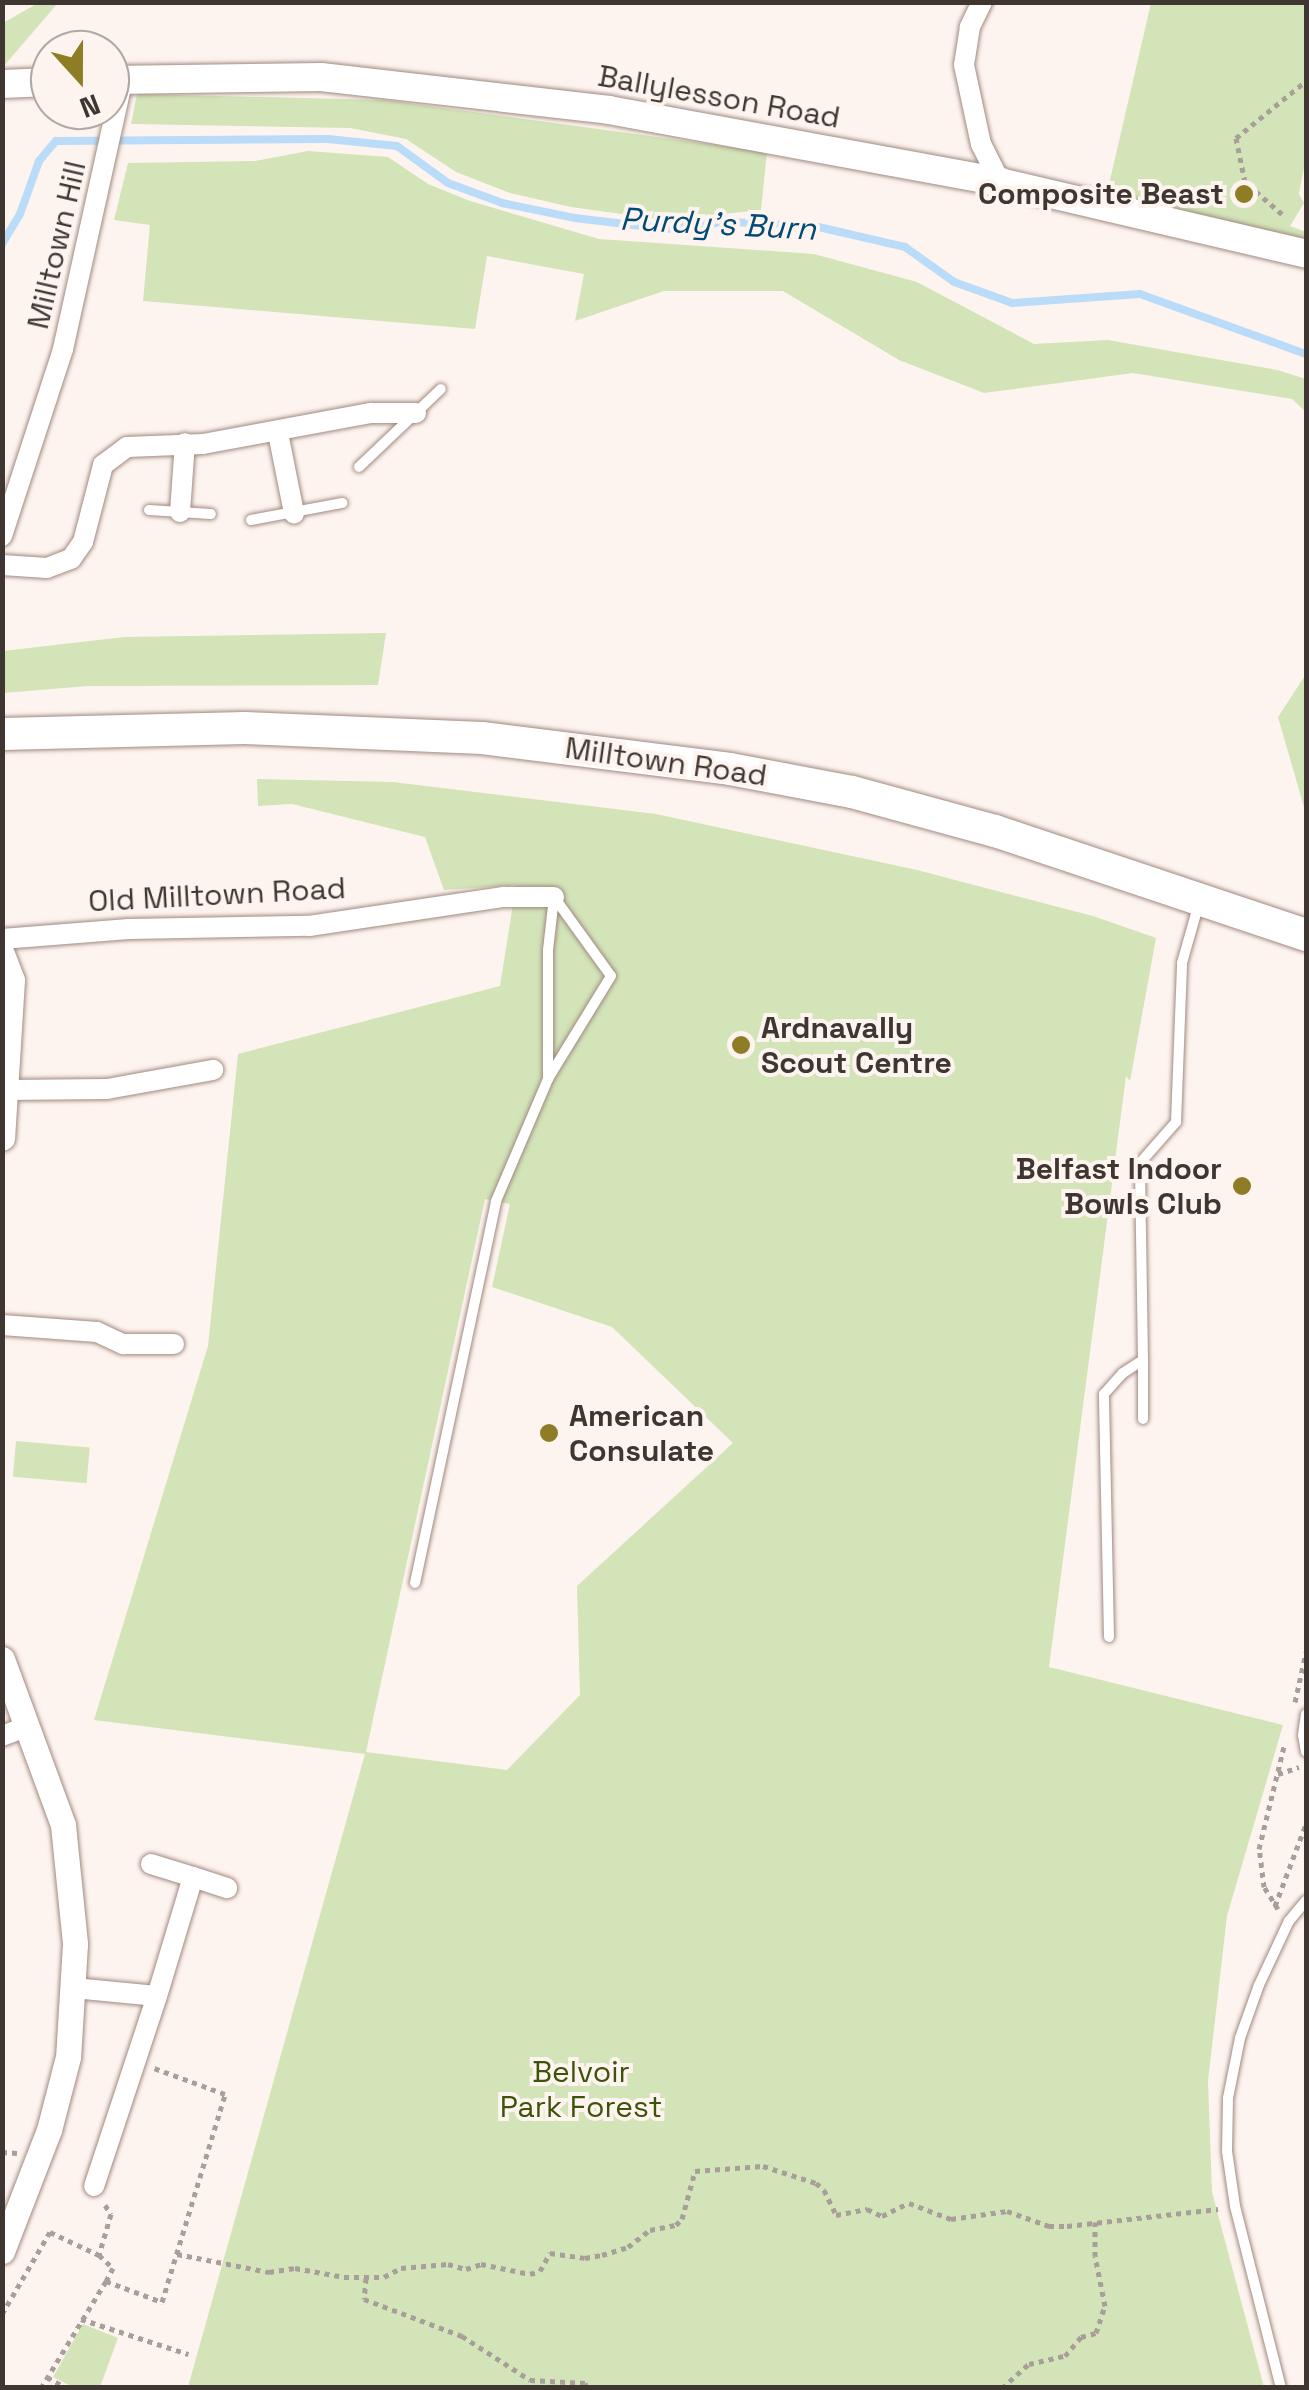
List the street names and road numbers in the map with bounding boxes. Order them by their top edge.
street label: Ballylesson Road [595,58,843,136]
street label: Milltown Hill [20,157,94,333]
street label: Milltown Road [563,730,769,794]
street label: Old Milltown Road [87,870,347,920]

